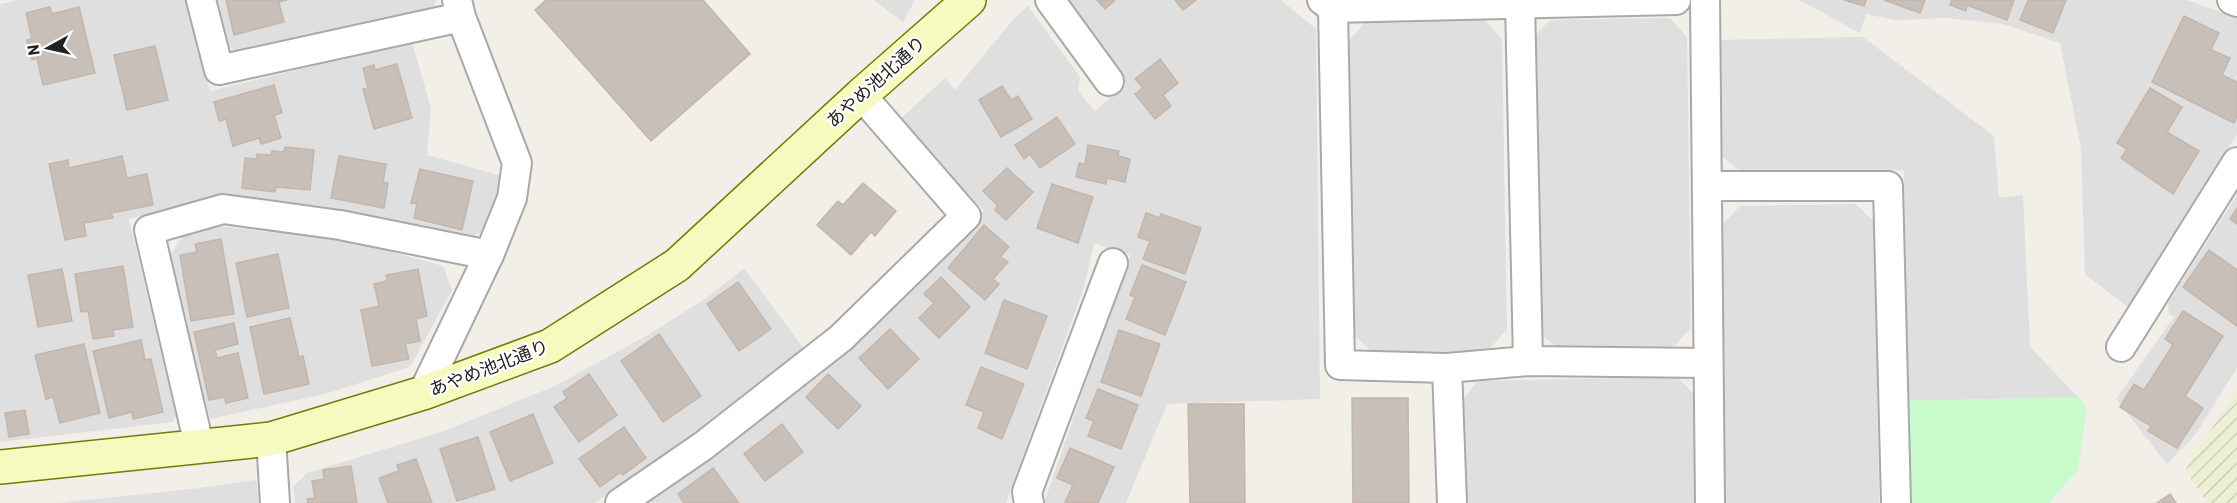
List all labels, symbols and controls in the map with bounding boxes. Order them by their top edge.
north arrow [18,18,78,78]
street label: あやめ池北通り [821,31,930,132]
text: N [23,44,43,57]
street label: あやめ池北通り [426,334,551,400]

